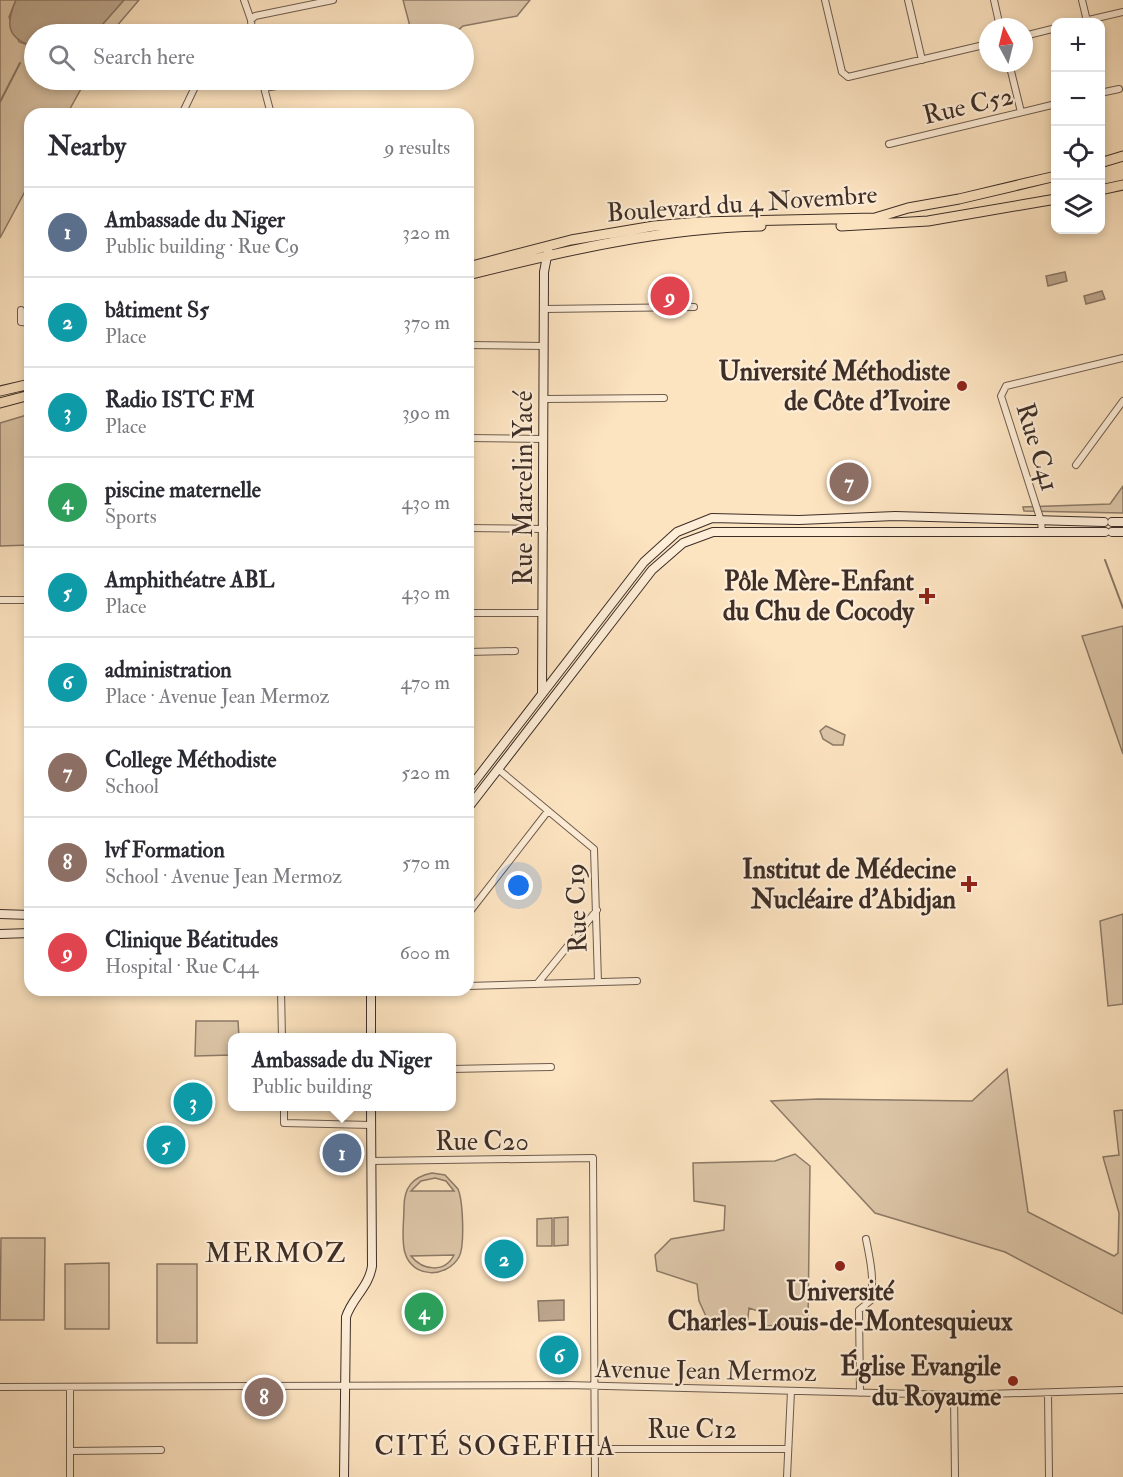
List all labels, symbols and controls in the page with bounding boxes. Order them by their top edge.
north arrow [979,18,1033,72]
map controls [1051,18,1105,234]
button: + [1051,18,1105,72]
search box [24,24,474,90]
icon: search [45,41,78,74]
text: Search here [93,43,195,71]
button: − [1051,72,1105,126]
street label: Rue C52 [920,80,1016,132]
button: locate [1051,126,1105,180]
text: Nearby [48,131,126,163]
text: 9 results [384,135,450,160]
street label: Boulevard du 4 Novembre [606,179,879,229]
button: layers [1051,180,1105,234]
text: Ambassade du Niger [105,206,285,234]
text: 1 [64,220,71,245]
text: 320 m [402,220,450,245]
text: Public building · Rue C9 [105,234,299,259]
pin: 9 [650,274,690,318]
text: bâtiment S5 [105,296,209,324]
text: 2 [62,310,73,335]
text: 370 m [403,310,450,335]
text: Place [105,324,146,349]
place label: Université Méthodiste de Côte d'Ivoire [719,356,950,418]
marker: Université Méthodiste de Côte d'Ivoire [955,379,969,393]
text: Radio ISTC FM [105,386,255,414]
street label: Rue Marcelin Yacé [508,390,540,585]
street label: Rue C41 [1009,399,1066,495]
text: 3 [64,400,71,425]
text: 390 m [402,400,450,425]
text: Place [105,414,146,439]
pin: 7 [830,460,868,504]
text: piscine maternelle [105,476,261,504]
text: 4 [62,490,73,515]
text: 430 m [402,490,450,515]
text: Sports [105,504,157,529]
text: Amphithéatre ABL [105,566,274,594]
place label: Pôle Mère-Enfant du Chu de Cocody [723,566,916,629]
text: 5 [63,580,72,605]
text: 430 m [402,580,450,605]
marker: Pôle Mère-Enfant du Chu de Cocody [918,587,936,605]
text: Place [105,594,146,619]
text: administration [105,656,232,684]
text: 6 [62,670,73,695]
text: 470 m [401,670,450,695]
text: Place · Avenue Jean Mermoz [105,684,329,709]
text: College Méthodiste [105,746,277,774]
text: 7 [63,760,72,785]
text: 520 m [401,760,450,785]
text: School [105,774,159,799]
text: lvf Formation [105,836,225,864]
text: 8 [63,850,72,875]
text: 570 m [402,850,450,875]
place label: Institut de Médecine Nucléaire d'Abidjan [742,854,957,916]
street label: Rue C19 [559,863,595,953]
text: School · Avenue Jean Mermoz [105,864,342,889]
your location [504,871,533,900]
marker: Institut de Médecine Nucléaire d'Abidjan [960,875,978,893]
text: Clinique Béatitudes [105,926,278,954]
text: 9 [62,940,73,965]
text: 600 m [400,940,450,965]
text: Hospital · Rue C44 [105,954,258,979]
popup [228,1033,456,1111]
text: Ambassade du Niger [252,1046,432,1074]
text: Public building [252,1074,372,1099]
pin: 3 [174,1080,212,1124]
pin: 5 [146,1122,186,1168]
street label: Rue C20 [435,1126,529,1158]
pin: 1 [322,1130,362,1176]
pin: 2 [484,1236,524,1282]
district label: MERMOZ [205,1237,347,1270]
marker: Université Charles-Louis-de-Montesquieux [833,1259,847,1273]
place label: Université Charles-Louis-de-Montesquieux [667,1276,1013,1339]
pin: 4 [404,1290,444,1334]
pin: 6 [540,1332,578,1378]
place label: Église Evangile du Royaume [840,1348,1001,1414]
street label: Avenue Jean Mermoz [594,1353,818,1389]
pin: 8 [244,1374,284,1420]
marker: Église Evangile du Royaume [1006,1374,1020,1388]
street label: Rue C12 [647,1414,737,1446]
district label: CITÉ SOGEFIHA [374,1429,616,1463]

